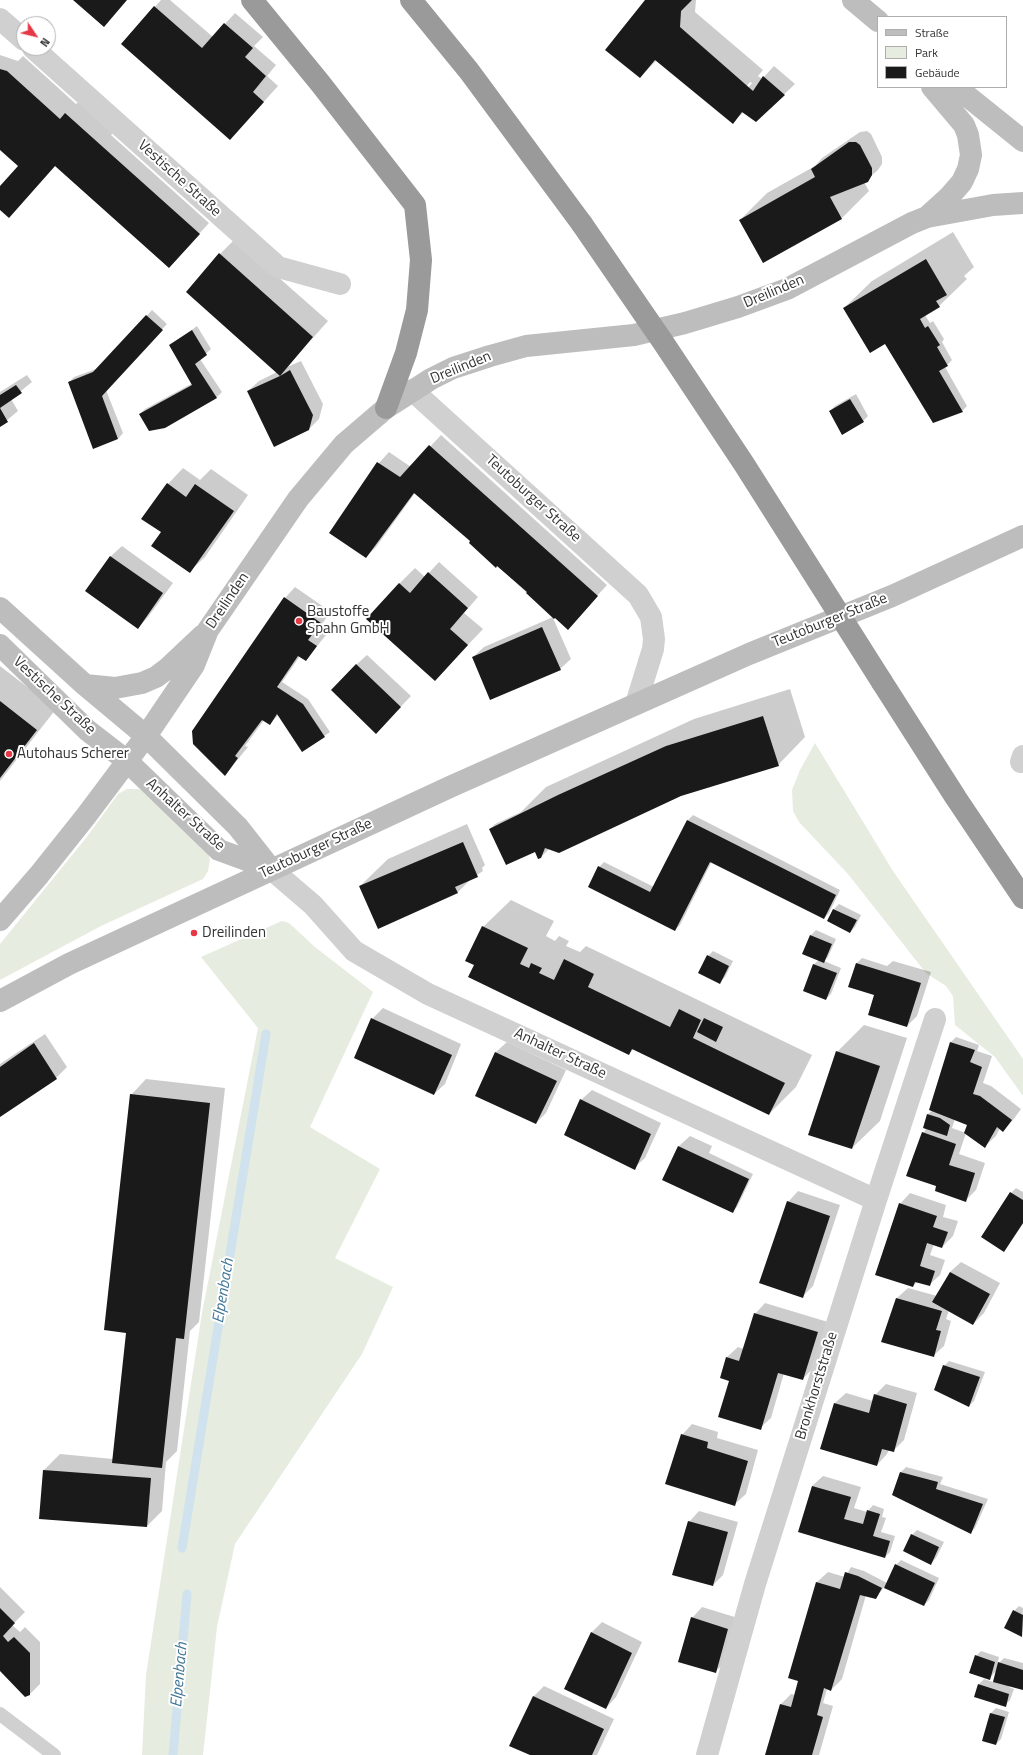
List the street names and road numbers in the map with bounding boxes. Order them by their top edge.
street label: Vestische Straße [134,137,224,221]
street label: Dreilinden [741,271,807,313]
street label: Dreilinden [428,348,494,388]
street label: Teutoburger Straße [482,451,584,547]
street label: Dreilinden [203,569,253,633]
street label: Teutoburger Straße [770,590,890,652]
street label: Vestische Straße [9,653,99,739]
street label: Anhalter Straße [142,775,228,855]
street label: Teutoburger Straße [257,815,375,883]
street label: Anhalter Straße [511,1025,609,1083]
street label: Bronkhorststraße [792,1330,842,1442]

